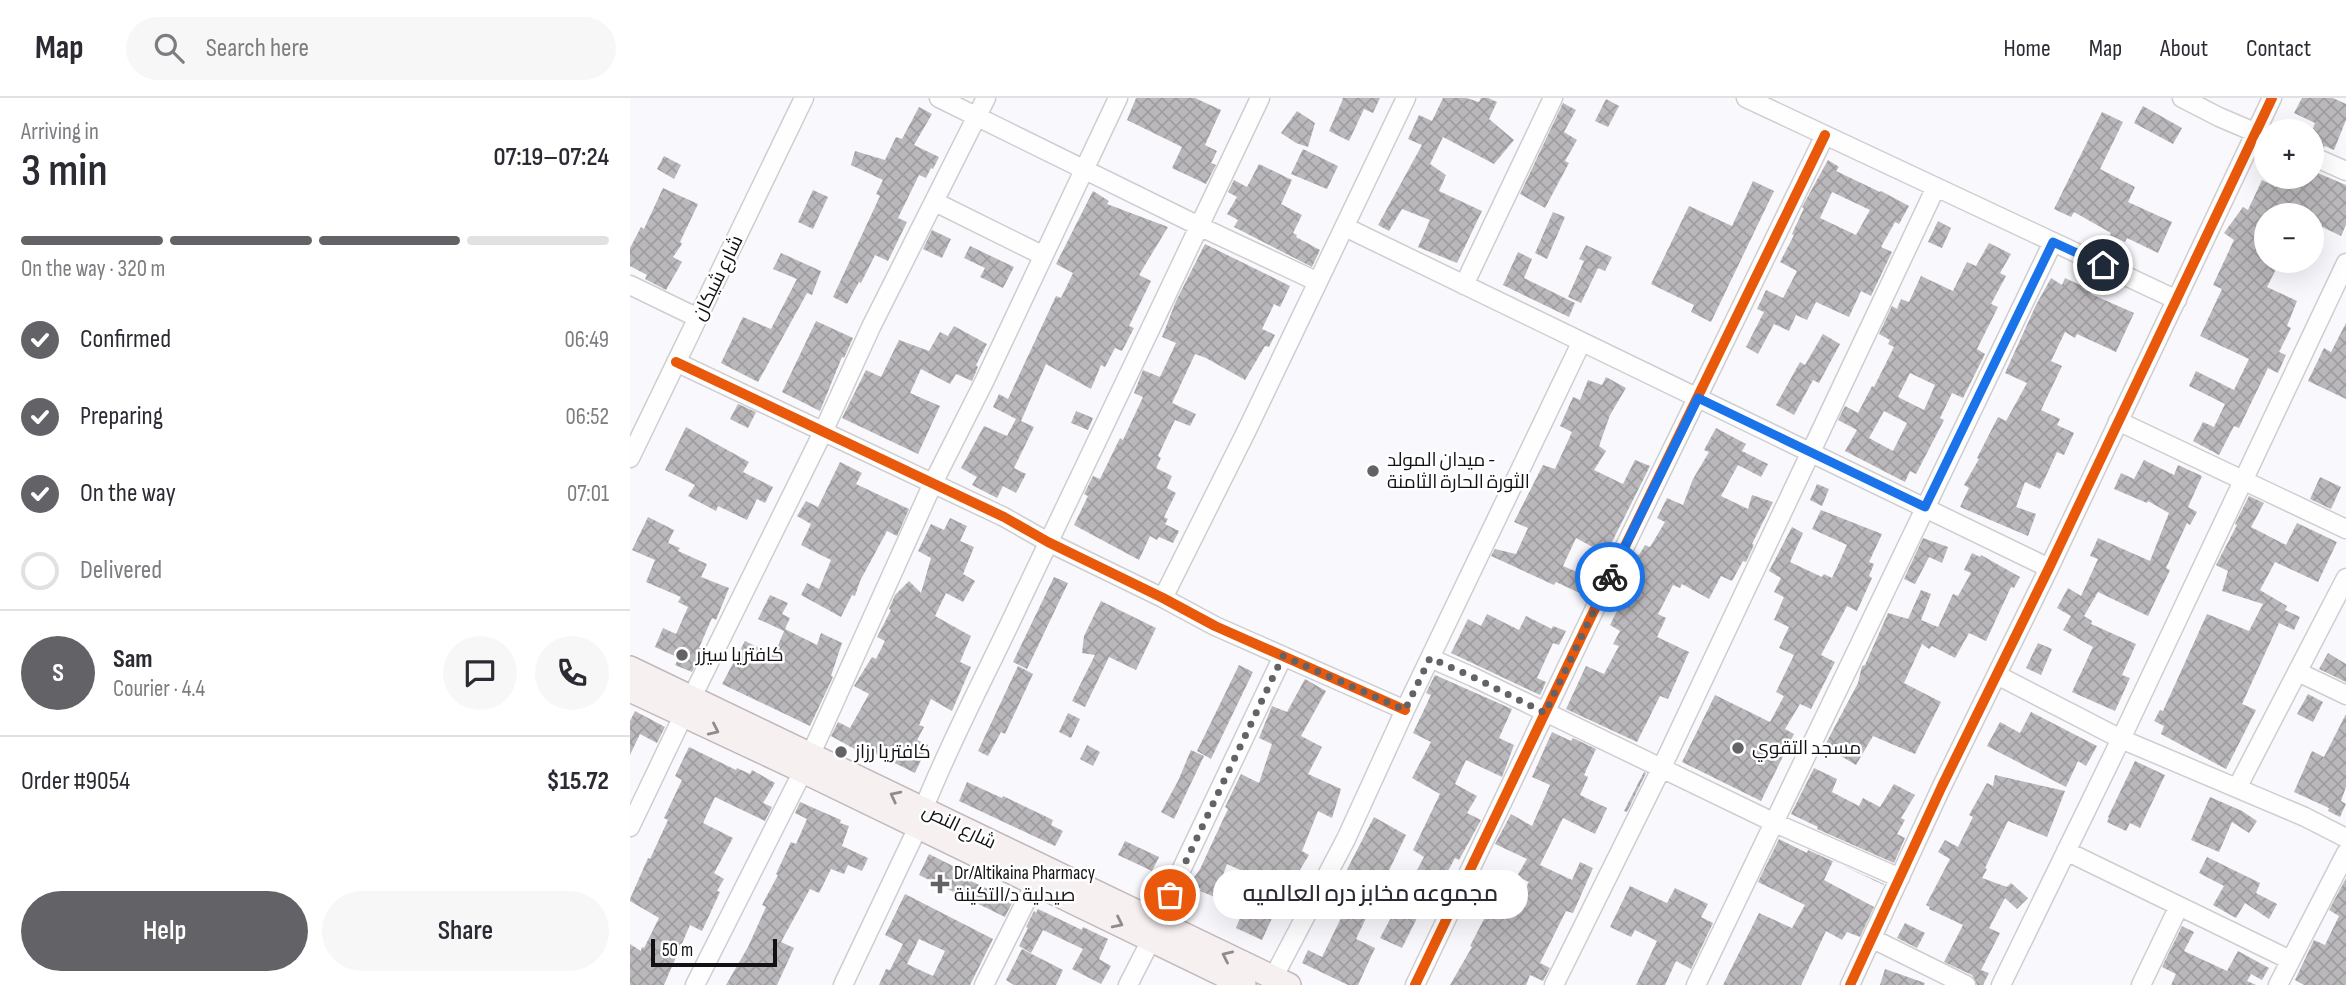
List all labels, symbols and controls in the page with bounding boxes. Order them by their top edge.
search box [126,17,616,80]
text: Map [35,28,84,68]
icon: search [150,29,188,67]
text: Search here [206,33,309,64]
text: Home [2003,34,2051,63]
text: Map [2089,34,2122,63]
text: About [2160,34,2208,63]
text: Contact [2246,34,2311,63]
text: Arriving in [21,118,99,146]
map controls [2254,119,2324,273]
button: + [2254,119,2324,189]
text: 07:19–07:24 [493,142,609,173]
text: 3 min [21,144,108,199]
button: − [2254,203,2324,273]
street label: شارع شيكان [688,232,749,325]
pin [2073,235,2133,295]
icon: home [2084,246,2122,284]
text: On the way · 320 m [21,255,165,283]
icon: check [21,321,59,359]
text: Confirmed [80,324,171,355]
text: 06:49 [564,326,609,354]
icon: check [21,398,59,436]
text: Preparing [80,401,163,432]
text: 06:52 [566,403,609,431]
place label: ميدان المولد - الثورة الحارة الثامنة [1387,449,1530,494]
marker: ميدان المولد - الثورة الحارة الثامنة [1365,463,1381,479]
icon: check [21,475,59,513]
text: On the way [80,478,176,509]
text: 07:01 [567,480,609,508]
courier [1575,542,1645,612]
text: Delivered [80,555,162,586]
icon: bike [1591,558,1629,596]
button: chat [443,636,517,710]
button: phone [535,636,609,710]
text: Sam [113,644,153,675]
place label: كافتريا سيزر [695,644,784,667]
marker: كافتريا سيزر [674,647,690,663]
text: S [52,658,64,689]
text: Courier · 4.4 [113,675,205,703]
one-way arrow [707,722,719,736]
place label: مسجد التقوي [1752,737,1861,762]
marker: مسجد التقوي [1730,740,1746,756]
place label: كافتريا رزاز [854,741,931,764]
marker: كافتريا رزاز [833,744,849,760]
text: Order #9054 [21,766,130,797]
text: $15.72 [546,766,609,797]
one-way arrow [890,791,902,805]
street label: شارع النص [918,799,1000,856]
place label: Dr/Altikaina Pharmacy صيدلية د/التكينة [954,862,1096,907]
pin [1140,865,1200,925]
callout: مجموعه مخابز دره العالميه [1212,870,1527,920]
marker: Dr/Altikaina Pharmacy صيدلية د/التكينة [932,876,948,892]
icon: bag [1151,876,1189,914]
text: مجموعه مخابز دره العالميه [1243,880,1498,908]
button: Help [21,891,308,971]
button: Share [322,891,609,971]
one-way arrow [1111,915,1123,929]
scale bar [651,936,777,968]
text: 50 m [662,939,693,962]
one-way arrow [1222,950,1234,964]

